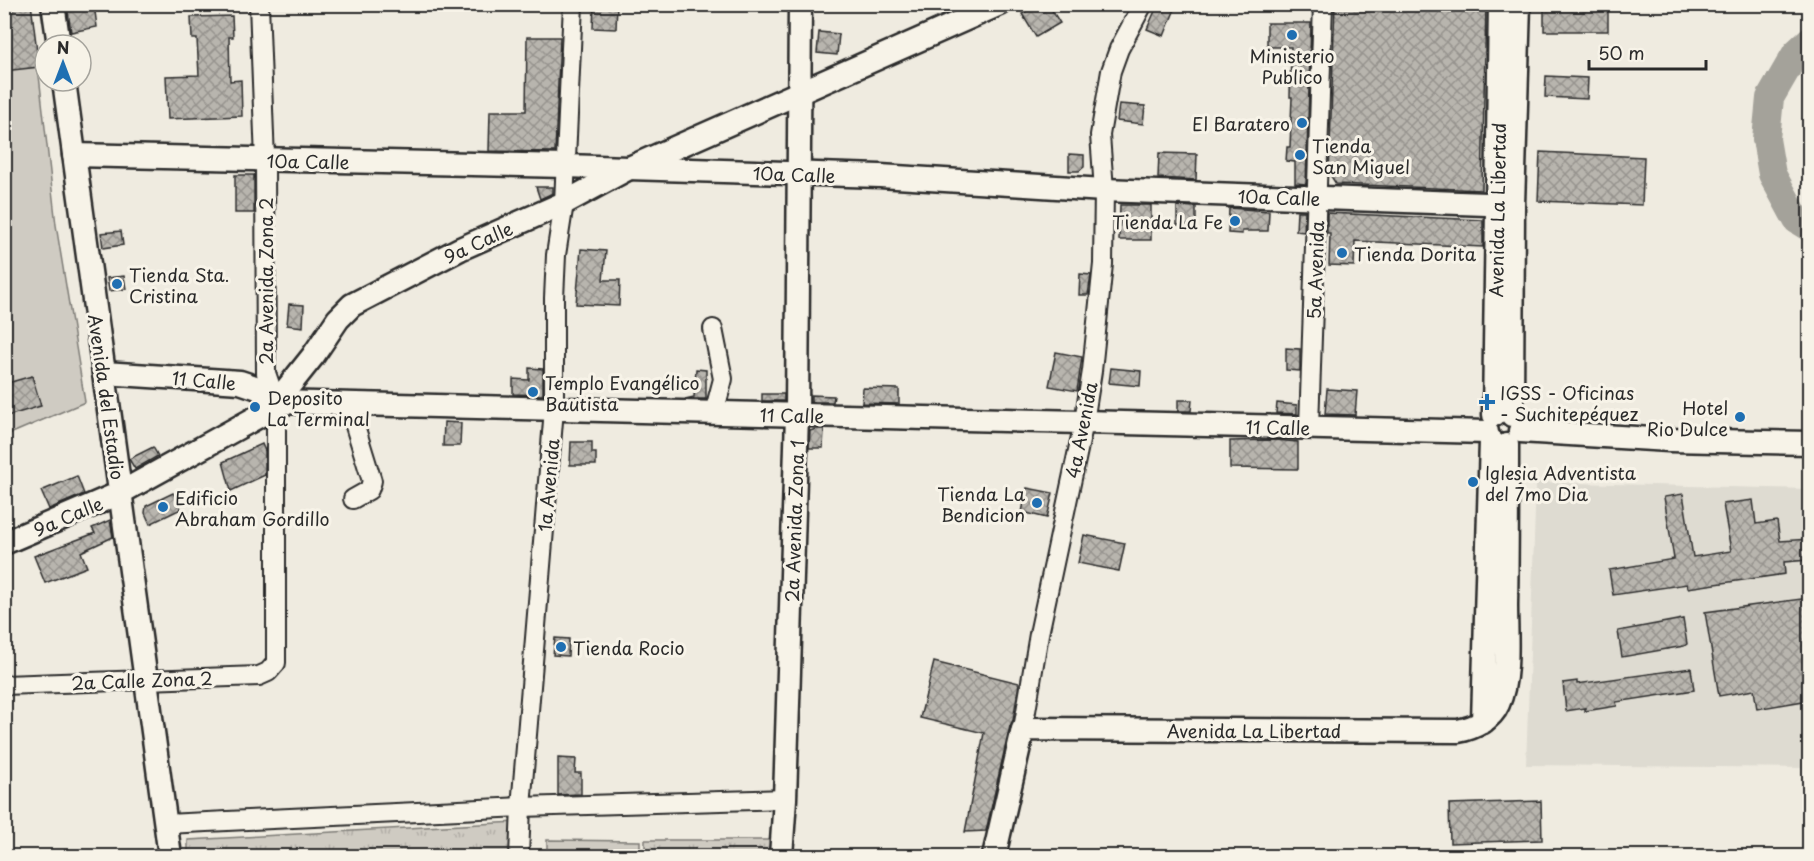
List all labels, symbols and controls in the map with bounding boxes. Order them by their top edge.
marker: Ministerio Publico [1285,28,1299,42]
north arrow [33,33,93,93]
scale bar [1589,33,1706,71]
text: N [57,35,69,59]
text: 50 m [1598,39,1645,66]
place label: Ministerio Publico [1249,42,1335,90]
place label: El Baratero [1192,110,1290,137]
marker: El Baratero [1295,116,1309,130]
street label: Avenida La Libertad [1482,122,1512,298]
place label: Tienda San Miguel [1312,132,1410,180]
street label: 10a Calle [266,147,350,175]
marker: Tienda San Miguel [1293,148,1307,162]
street label: 10a Calle [752,159,836,189]
street label: 10a Calle [1237,182,1321,212]
street label: 2a Avenida Zona 2 [252,197,279,365]
place label: Tienda La Fe [1112,208,1223,235]
street label: 9a Calle [439,214,517,270]
marker: Tienda La Fe [1228,214,1242,228]
street label: 5a Avenida [1300,219,1330,320]
place label: Tienda Dorita [1354,240,1477,267]
marker: Tienda Dorita [1335,246,1349,260]
place label: Tienda Sta. Cristina [129,261,230,309]
marker: Tienda Sta. Cristina [110,277,124,291]
street label: Avenida del Estadio [82,312,132,482]
street label: 11 Calle [171,364,237,396]
place label: Templo Evangélico Bautista [545,369,700,417]
street label: 4a Avenida [1058,379,1104,481]
place label: IGSS - Oficinas - Suchitepéquez [1500,379,1639,427]
place label: Deposito La Terminal [267,384,370,432]
marker: Templo Evangélico Bautista [526,385,540,399]
marker: IGSS - Oficinas - Suchitepéquez [1478,393,1496,411]
place label: Hotel Rio Dulce [1647,394,1728,442]
marker: Deposito La Terminal [248,400,262,414]
street label: 11 Calle [760,401,824,429]
marker: Hotel Rio Dulce [1733,410,1747,424]
street label: 11 Calle [1246,413,1310,441]
street label: 1a Avenida [530,437,566,533]
street label: 2a Avenida Zona 1 [778,439,810,603]
place label: Iglesia Adventista del 7mo Dia [1485,459,1637,507]
marker: Iglesia Adventista del 7mo Dia [1466,475,1480,489]
place label: Tienda La Bendicion [937,480,1026,528]
place label: Edificio Abraham Gordillo [175,484,329,532]
street label: 9a Calle [29,489,107,543]
marker: Tienda La Bendicion [1030,496,1044,510]
marker: Edificio Abraham Gordillo [156,500,170,514]
place label: Tienda Rocio [573,634,685,661]
marker: Tienda Rocio [554,640,568,654]
street label: 2a Calle Zona 2 [71,664,213,696]
street label: Avenida La Libertad [1167,717,1341,744]

